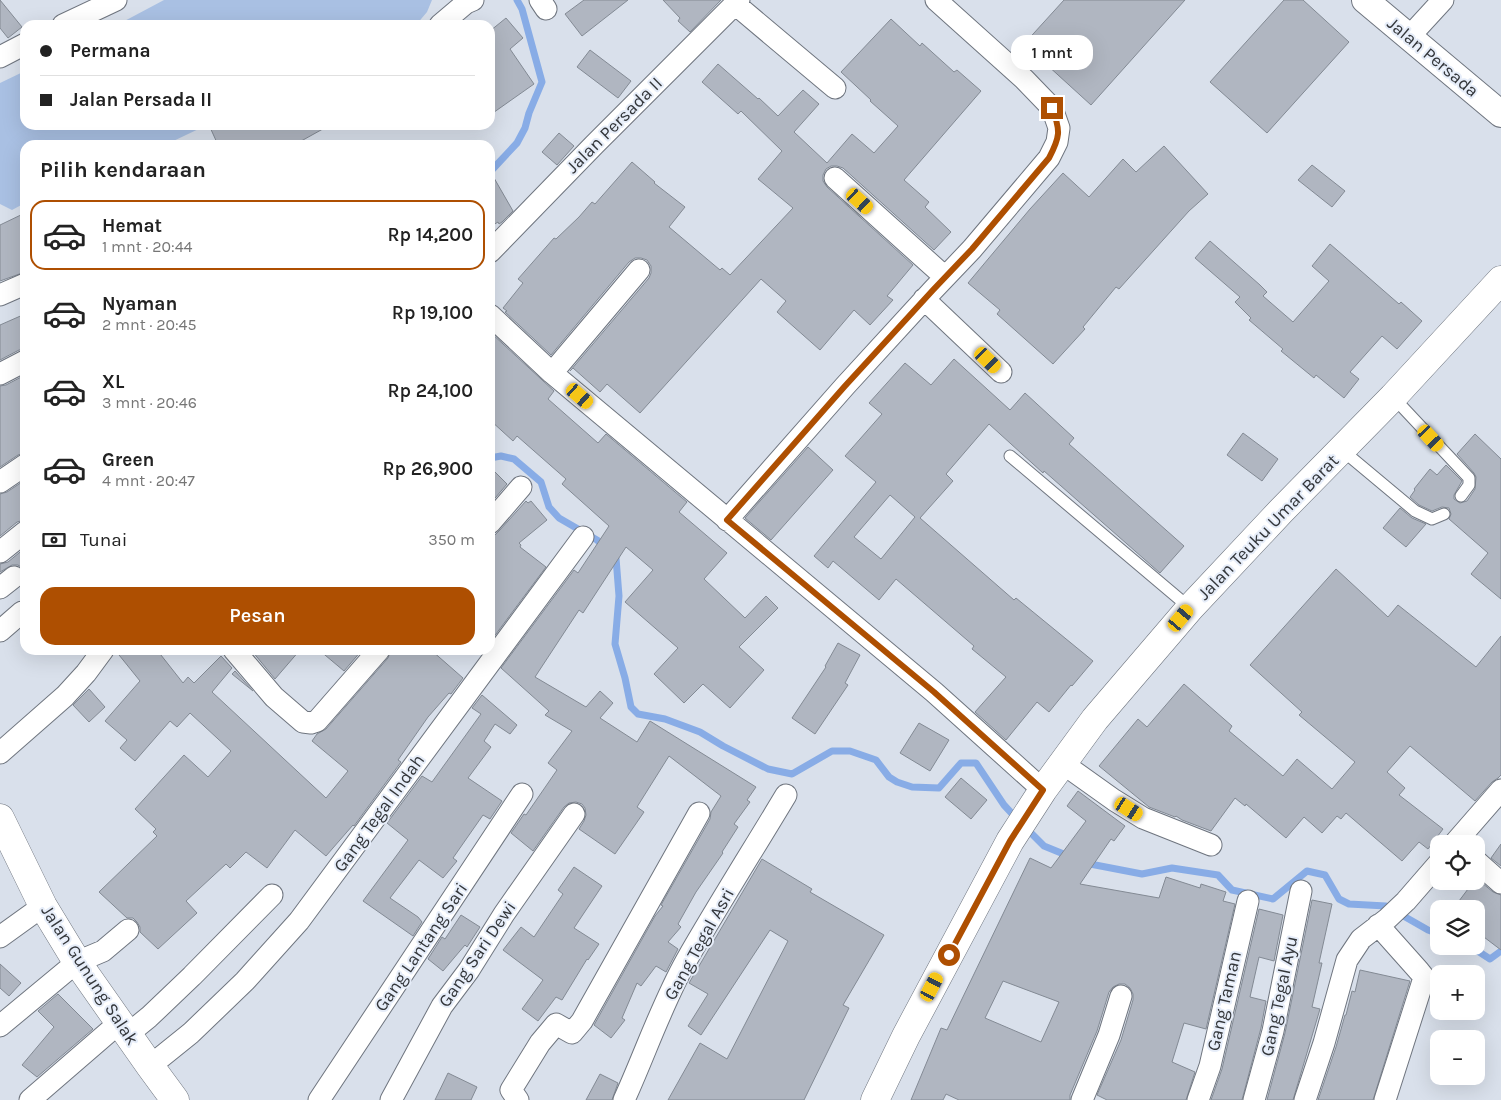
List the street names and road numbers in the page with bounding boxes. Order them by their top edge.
street label: Jalan Persada [1383,12,1483,102]
street label: Jalan Persada II [561,72,667,178]
street label: Jalan Teuku Umar Barat [1193,449,1343,604]
street label: Gang Tegal Indah [329,750,429,876]
street label: Gang Lantang Sari [370,878,472,1016]
street label: Gang Tegal Asri [659,884,739,1004]
street label: Gang Sari Dewi [433,897,521,1011]
street label: Jalan Gunung Salak [36,901,144,1049]
street label: Gang Tegal Ayu [1256,934,1302,1058]
street label: Gang Taman [1202,949,1246,1053]

